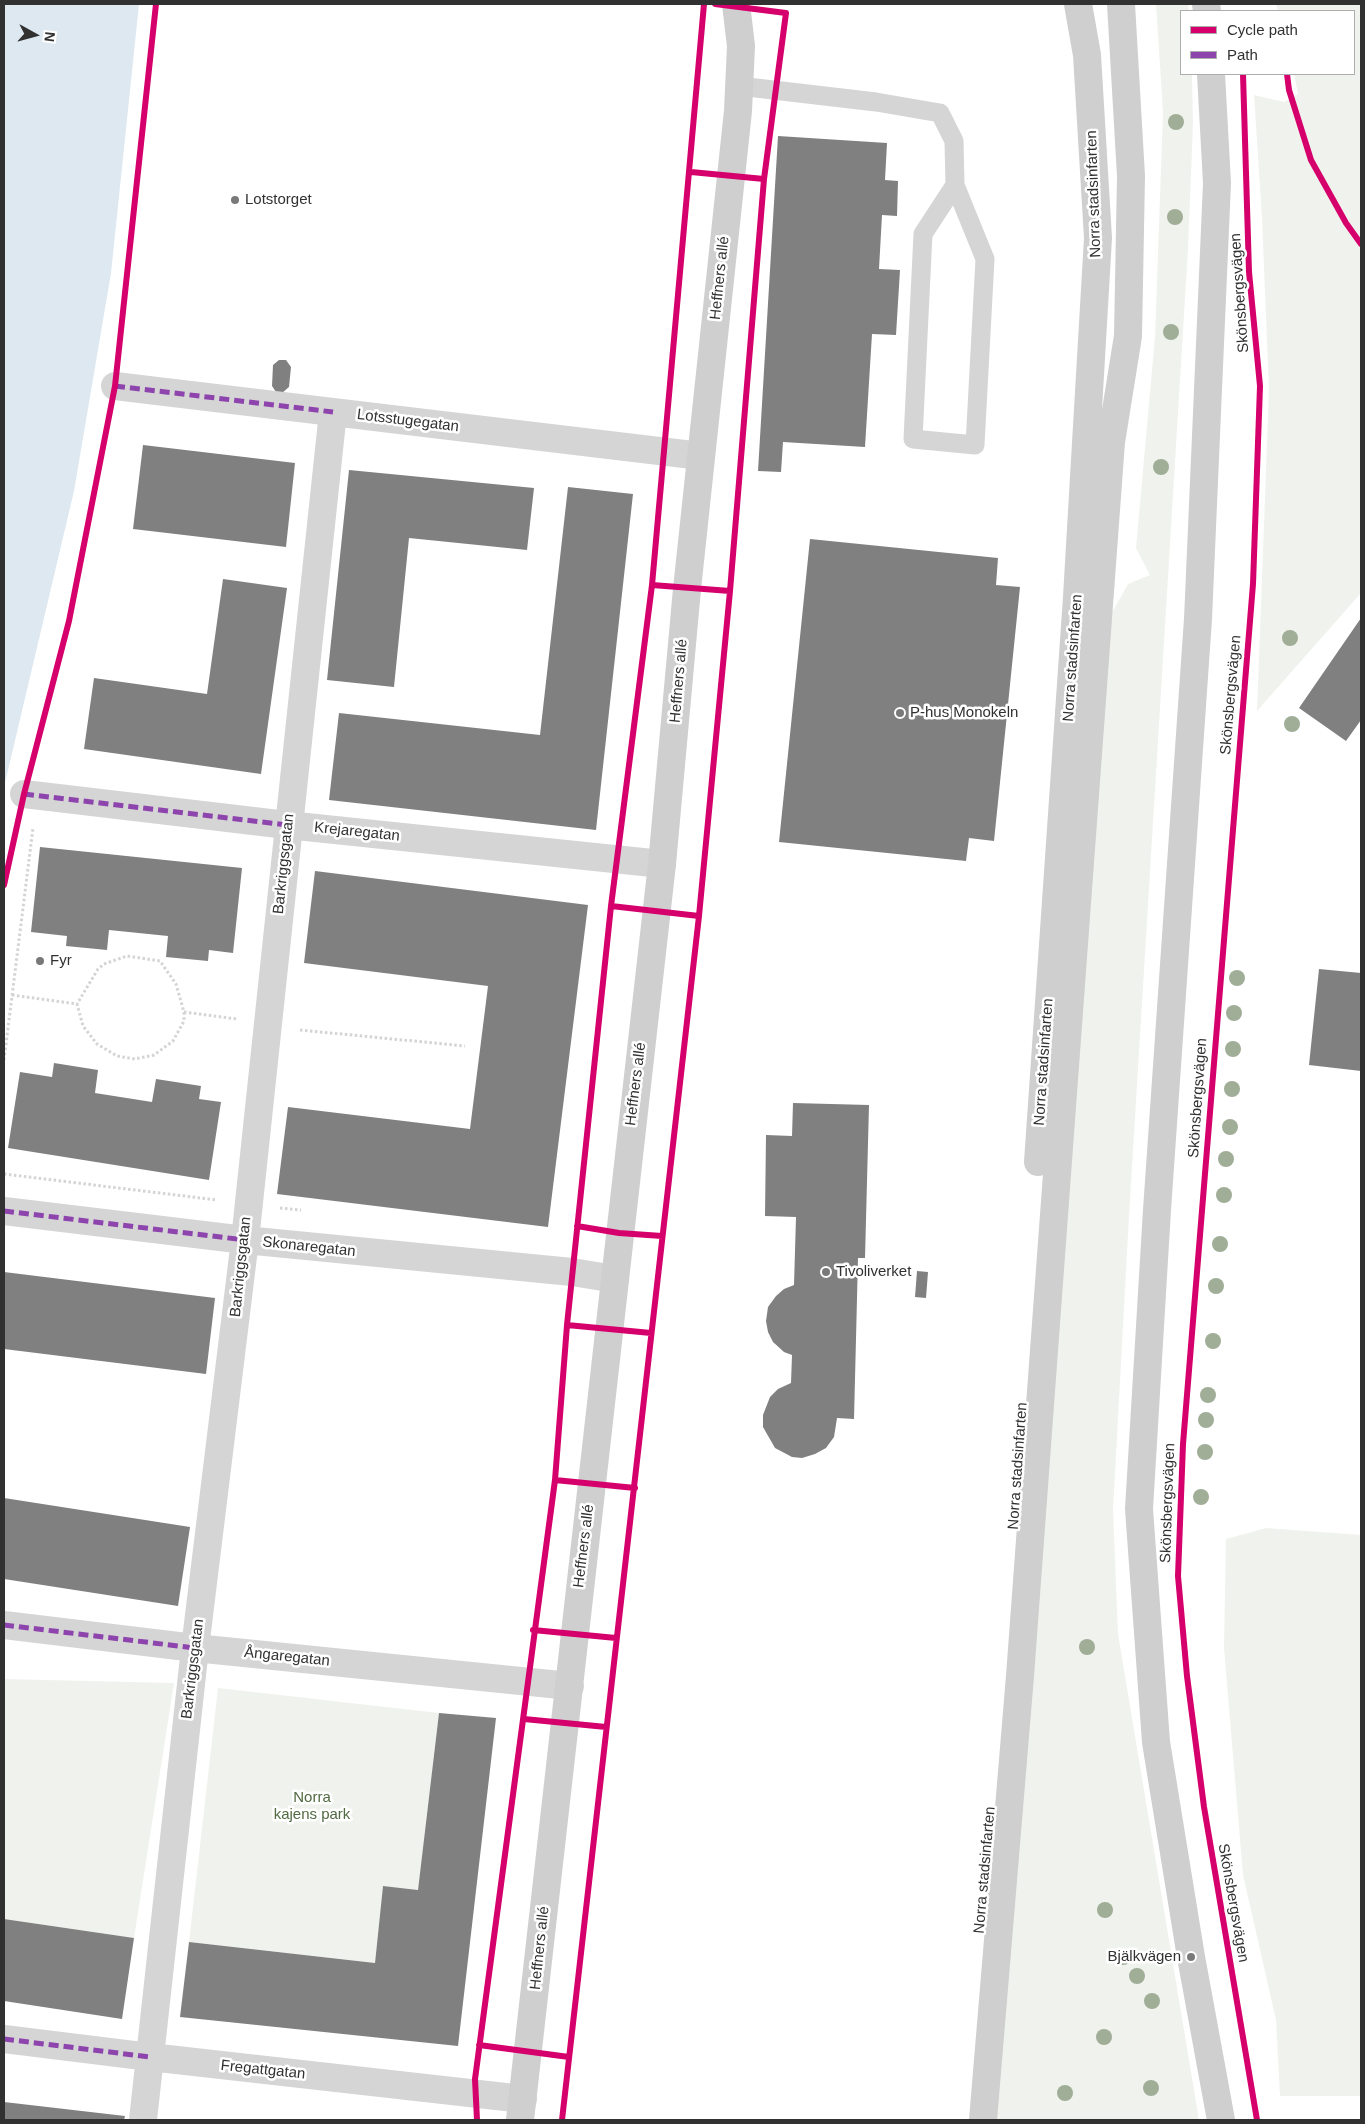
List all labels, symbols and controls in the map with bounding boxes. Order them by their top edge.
north arrow [10,10,60,60]
legend [1180,10,1355,75]
text: Cycle path [1227,21,1298,38]
text: N [41,31,58,43]
text: Path [1227,46,1258,63]
street label: Norra stadsinfarten [1083,130,1105,258]
place label: Lotstorget [245,191,312,209]
marker: Lotstorget [229,194,241,206]
street label: Skönsbergsvägen [1227,232,1253,354]
street label: Heffners allé [707,235,733,321]
street label: Lotsstugegatan [356,406,460,436]
street label: Norra stadsinfarten [1060,594,1086,722]
street label: Skönsbergsvägen [1217,634,1245,756]
street label: Heffners allé [666,638,692,724]
place label: P-hus Monokeln [910,704,1018,722]
marker: P-hus Monokeln [894,707,906,719]
street label: Barkriggsgatan [270,813,298,915]
street label: Krejaregatan [313,819,401,845]
place label: Fyr [50,952,72,970]
marker: Fyr [34,955,46,967]
street label: Norra stadsinfarten [1031,998,1057,1126]
street label: Skönsbergsvägen [1185,1037,1211,1159]
street label: Heffners allé [622,1041,650,1127]
street label: Barkriggsgatan [227,1216,255,1318]
street label: Skonaregatan [262,1233,356,1261]
place label: Tivoliverket [836,1263,911,1281]
marker: Tivoliverket [820,1266,832,1278]
street label: Norra stadsinfarten [1005,1402,1031,1530]
street label: Skönsbergsvägen [1157,1443,1179,1563]
street label: Heffners allé [570,1503,598,1589]
street label: Barkriggsgatan [178,1618,208,1720]
street label: Ångaregatan [243,1644,331,1670]
park label: Norra kajens park [274,1789,350,1824]
street label: Norra stadsinfarten [970,1806,1000,1934]
street label: Skönsbergsvägen [1214,1842,1252,1964]
street label: Heffners allé [527,1905,553,1991]
place label: Bjälkvägen [1108,1948,1181,1966]
marker: Bjälkvägen [1185,1951,1197,1963]
street label: Fregattgatan [220,2057,306,2083]

